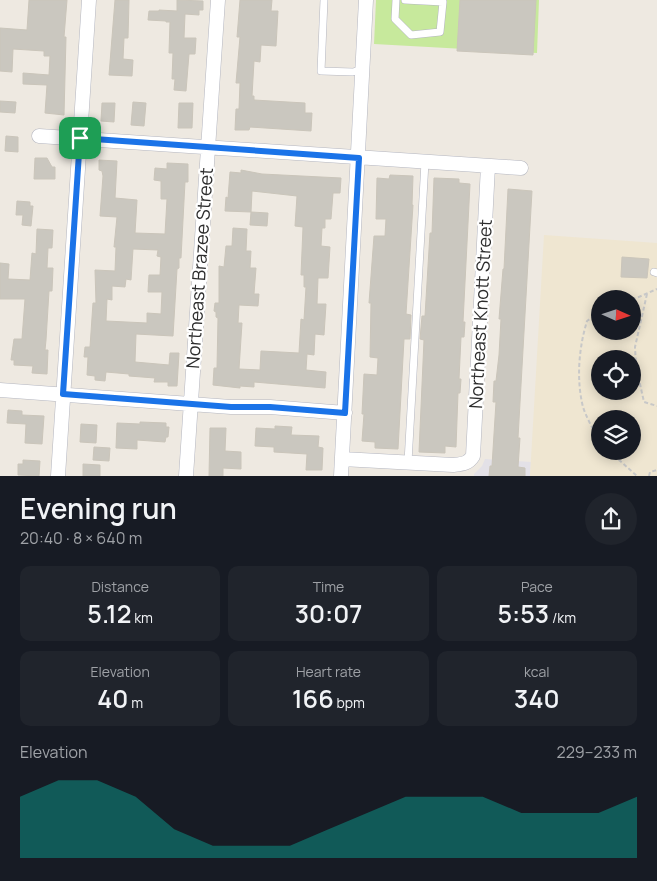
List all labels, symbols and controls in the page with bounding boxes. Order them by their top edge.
pin [59,117,101,159]
icon: arrive [66,124,94,152]
street label: Northeast Brazee Street [180,167,218,369]
street label: Northeast Knott Street [463,219,497,409]
north arrow [591,290,641,340]
map controls [591,290,641,460]
button: locate [591,350,641,400]
button: layers [591,410,641,460]
text: Evening run [20,489,177,527]
button: share [585,493,637,545]
text: 20:40 · 8 × 640 m [20,527,142,549]
text: Distance [91,577,149,596]
text: Time [313,577,344,596]
text: Pace [521,577,553,596]
text: 5.12 [87,596,131,631]
text: 30:07 [295,596,362,631]
text: 5:53 [497,596,549,631]
text: km [131,608,153,627]
text: /km [549,608,576,627]
text: Elevation [91,662,150,681]
text: Heart rate [296,662,361,681]
text: kcal [524,662,550,681]
text: 40 [97,681,128,716]
text: 166 [292,681,334,716]
text: 340 [514,681,560,716]
text: m [128,693,143,712]
text: bpm [334,693,365,712]
text: Elevation [20,741,88,763]
text: 229–233 m [557,741,637,763]

